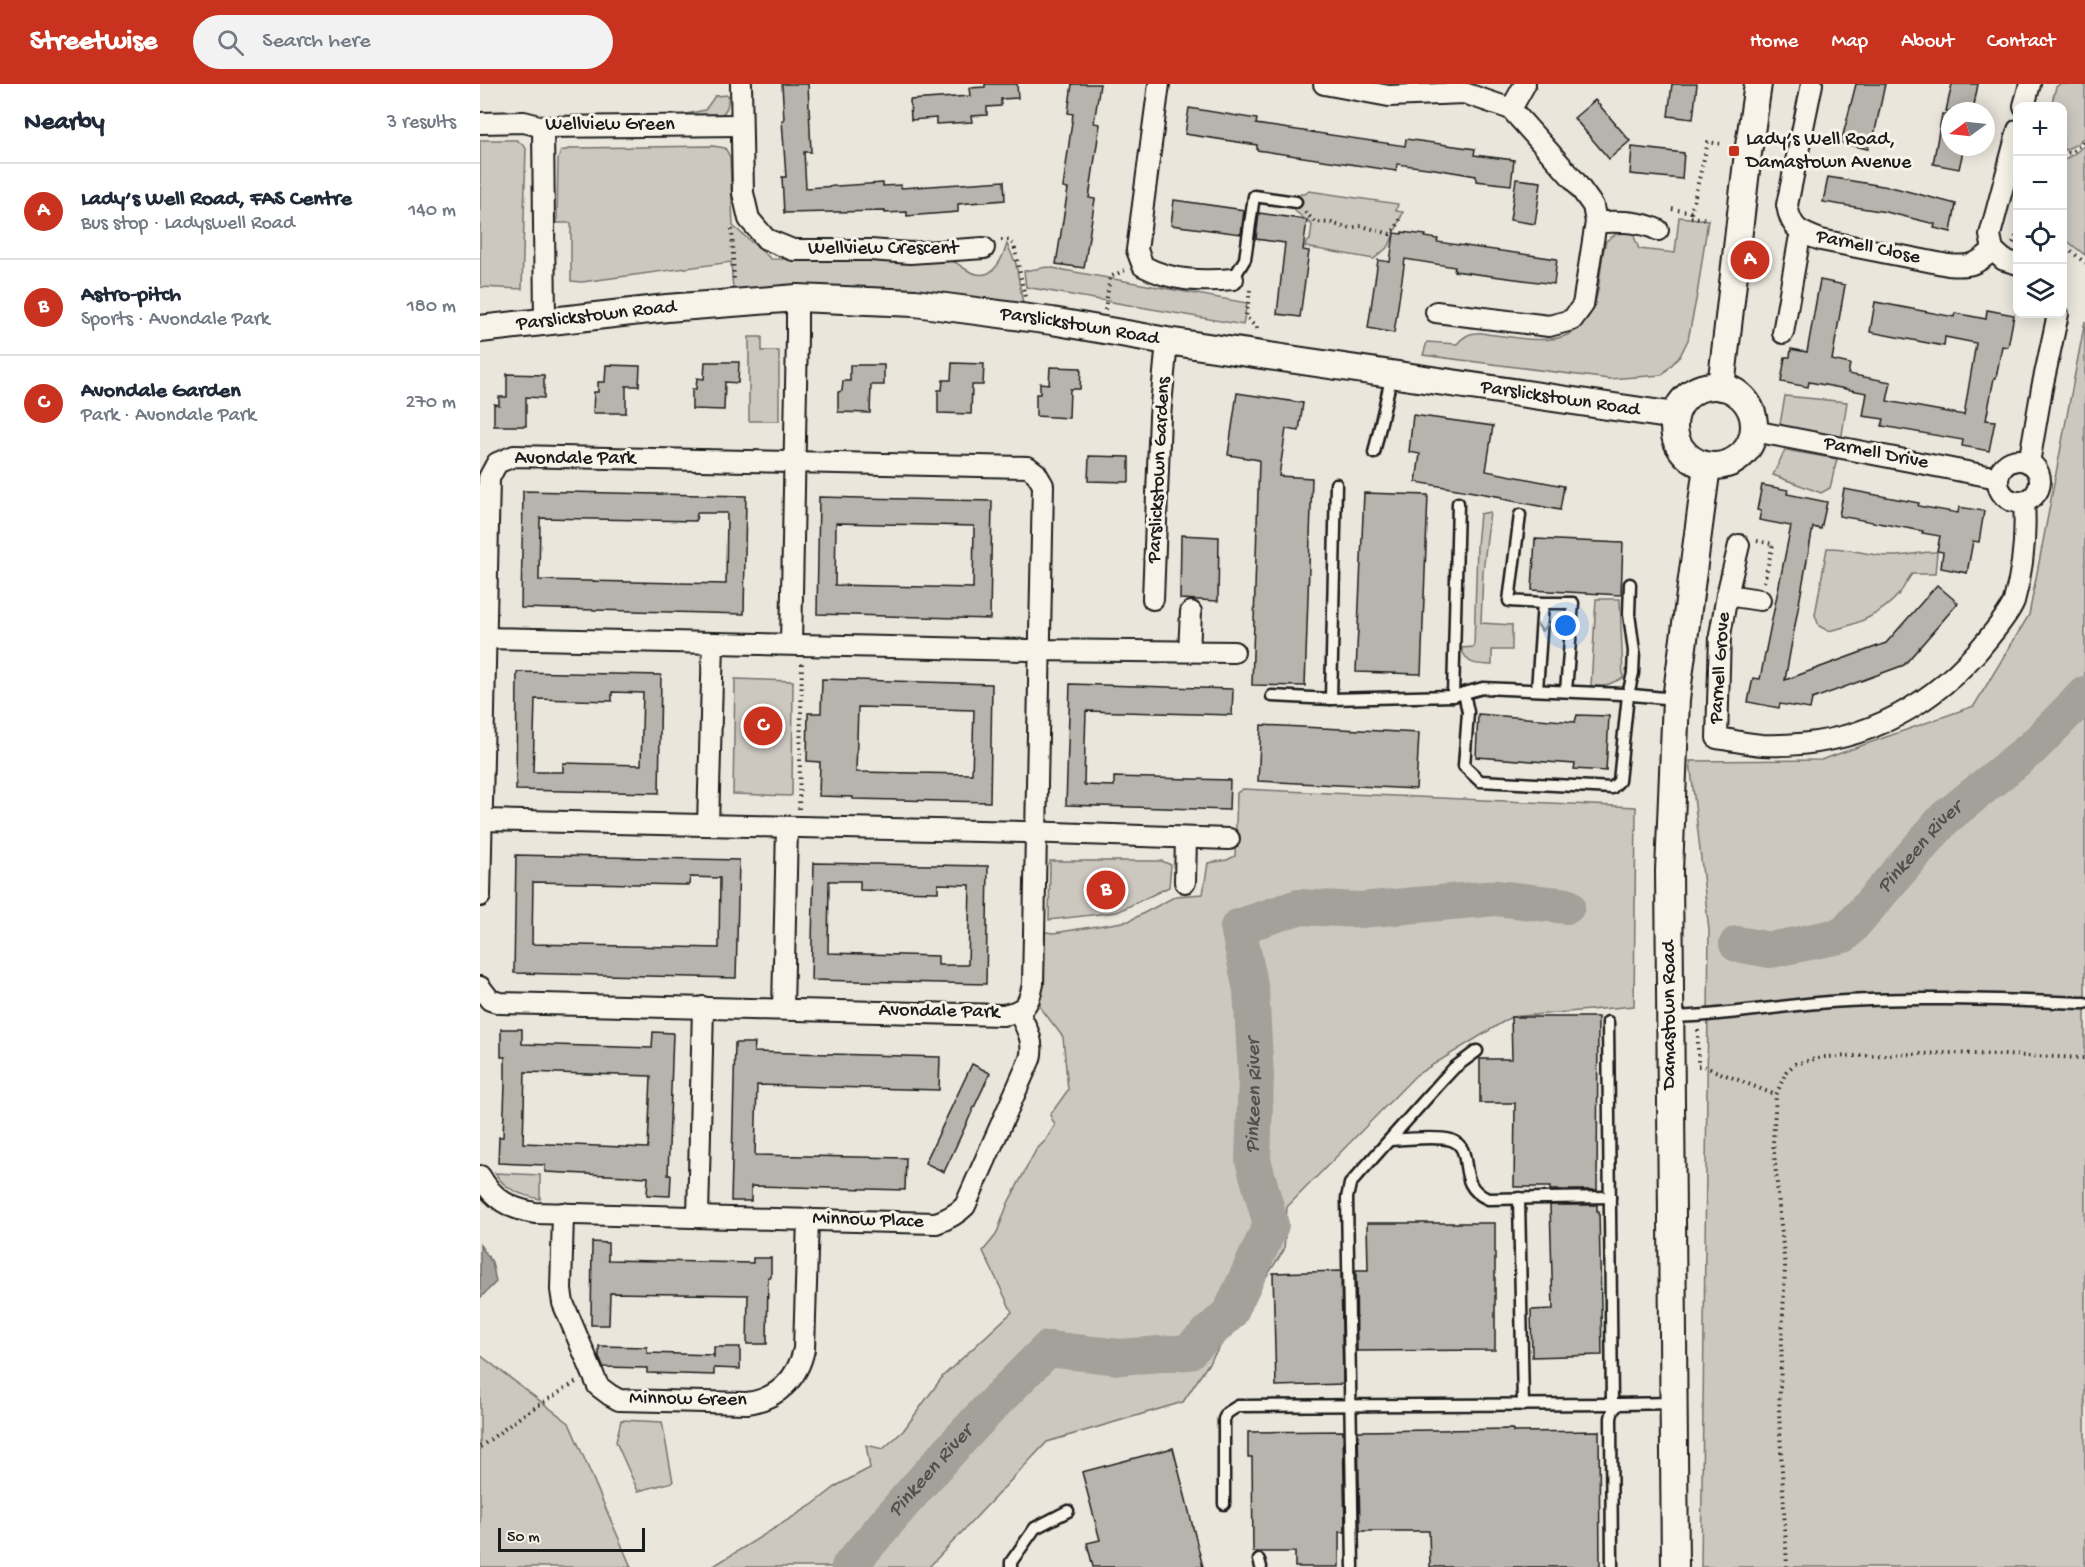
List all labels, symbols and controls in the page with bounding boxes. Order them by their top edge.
search box [193,15,613,69]
text: Streetwise [30,26,157,59]
icon: search [214,26,247,59]
text: Search here [262,29,371,55]
text: Home [1750,30,1798,55]
text: Map [1831,30,1868,55]
text: About [1901,30,1954,55]
text: Contact [1987,30,2055,55]
north arrow [1941,102,1995,156]
map controls [2013,102,2067,318]
button: + [2013,102,2067,156]
text: Nearby [24,108,105,139]
text: 3 results [387,112,456,135]
street label: Wellview Green [545,114,675,137]
place label: Lady’s Well Road, Damastown Avenue [1744,129,1912,175]
marker: Lady’s Well Road, Damastown Avenue [1727,144,1741,158]
button: − [2013,156,2067,210]
text: Lady’s Well Road, FAS Centre [81,187,352,213]
text: A [38,200,49,223]
text: 140 m [408,200,456,223]
button: locate [2013,210,2067,264]
text: Bus stop · Ladyswell Road [81,213,295,236]
street label: Parnell Close [1813,226,1923,270]
street label: Wellview Crescent [808,238,960,261]
pin: A [1730,238,1770,282]
button: layers [2013,264,2067,318]
text: Astro-pitch [81,283,181,309]
text: B [38,296,49,319]
text: 180 m [407,296,456,319]
street label: Parslickstown Road [514,296,679,336]
street label: Parslickstown Road [998,303,1163,351]
text: Sports · Avondale Park [81,309,270,332]
street label: Parslickstown Gardens [1144,376,1176,565]
street label: Parslickstown Road [1478,376,1643,422]
text: Avondale Garden [81,379,241,405]
text: C [38,392,49,415]
text: 270 m [406,392,456,415]
text: Park · Avondale Park [81,405,256,428]
street label: Parnell Drive [1821,432,1931,476]
street label: Avondale Park [515,448,638,471]
your location [1551,611,1580,640]
street label: Parnell Grove [1706,611,1736,726]
one-way arrow [1535,622,1548,631]
pin: C [744,704,782,748]
water label: Pinkeen River [1873,793,1971,899]
pin: B [1086,868,1126,912]
street label: Damastown Road [1659,938,1682,1091]
street label: Avondale Park [878,999,1002,1025]
water label: Pinkeen River [1241,1033,1269,1154]
street label: Minnow Place [812,1208,925,1234]
street label: Minnow Green [629,1387,748,1413]
water label: Pinkeen River [884,1417,982,1523]
scale bar [498,1525,645,1552]
text: 50 m [507,1529,540,1548]

